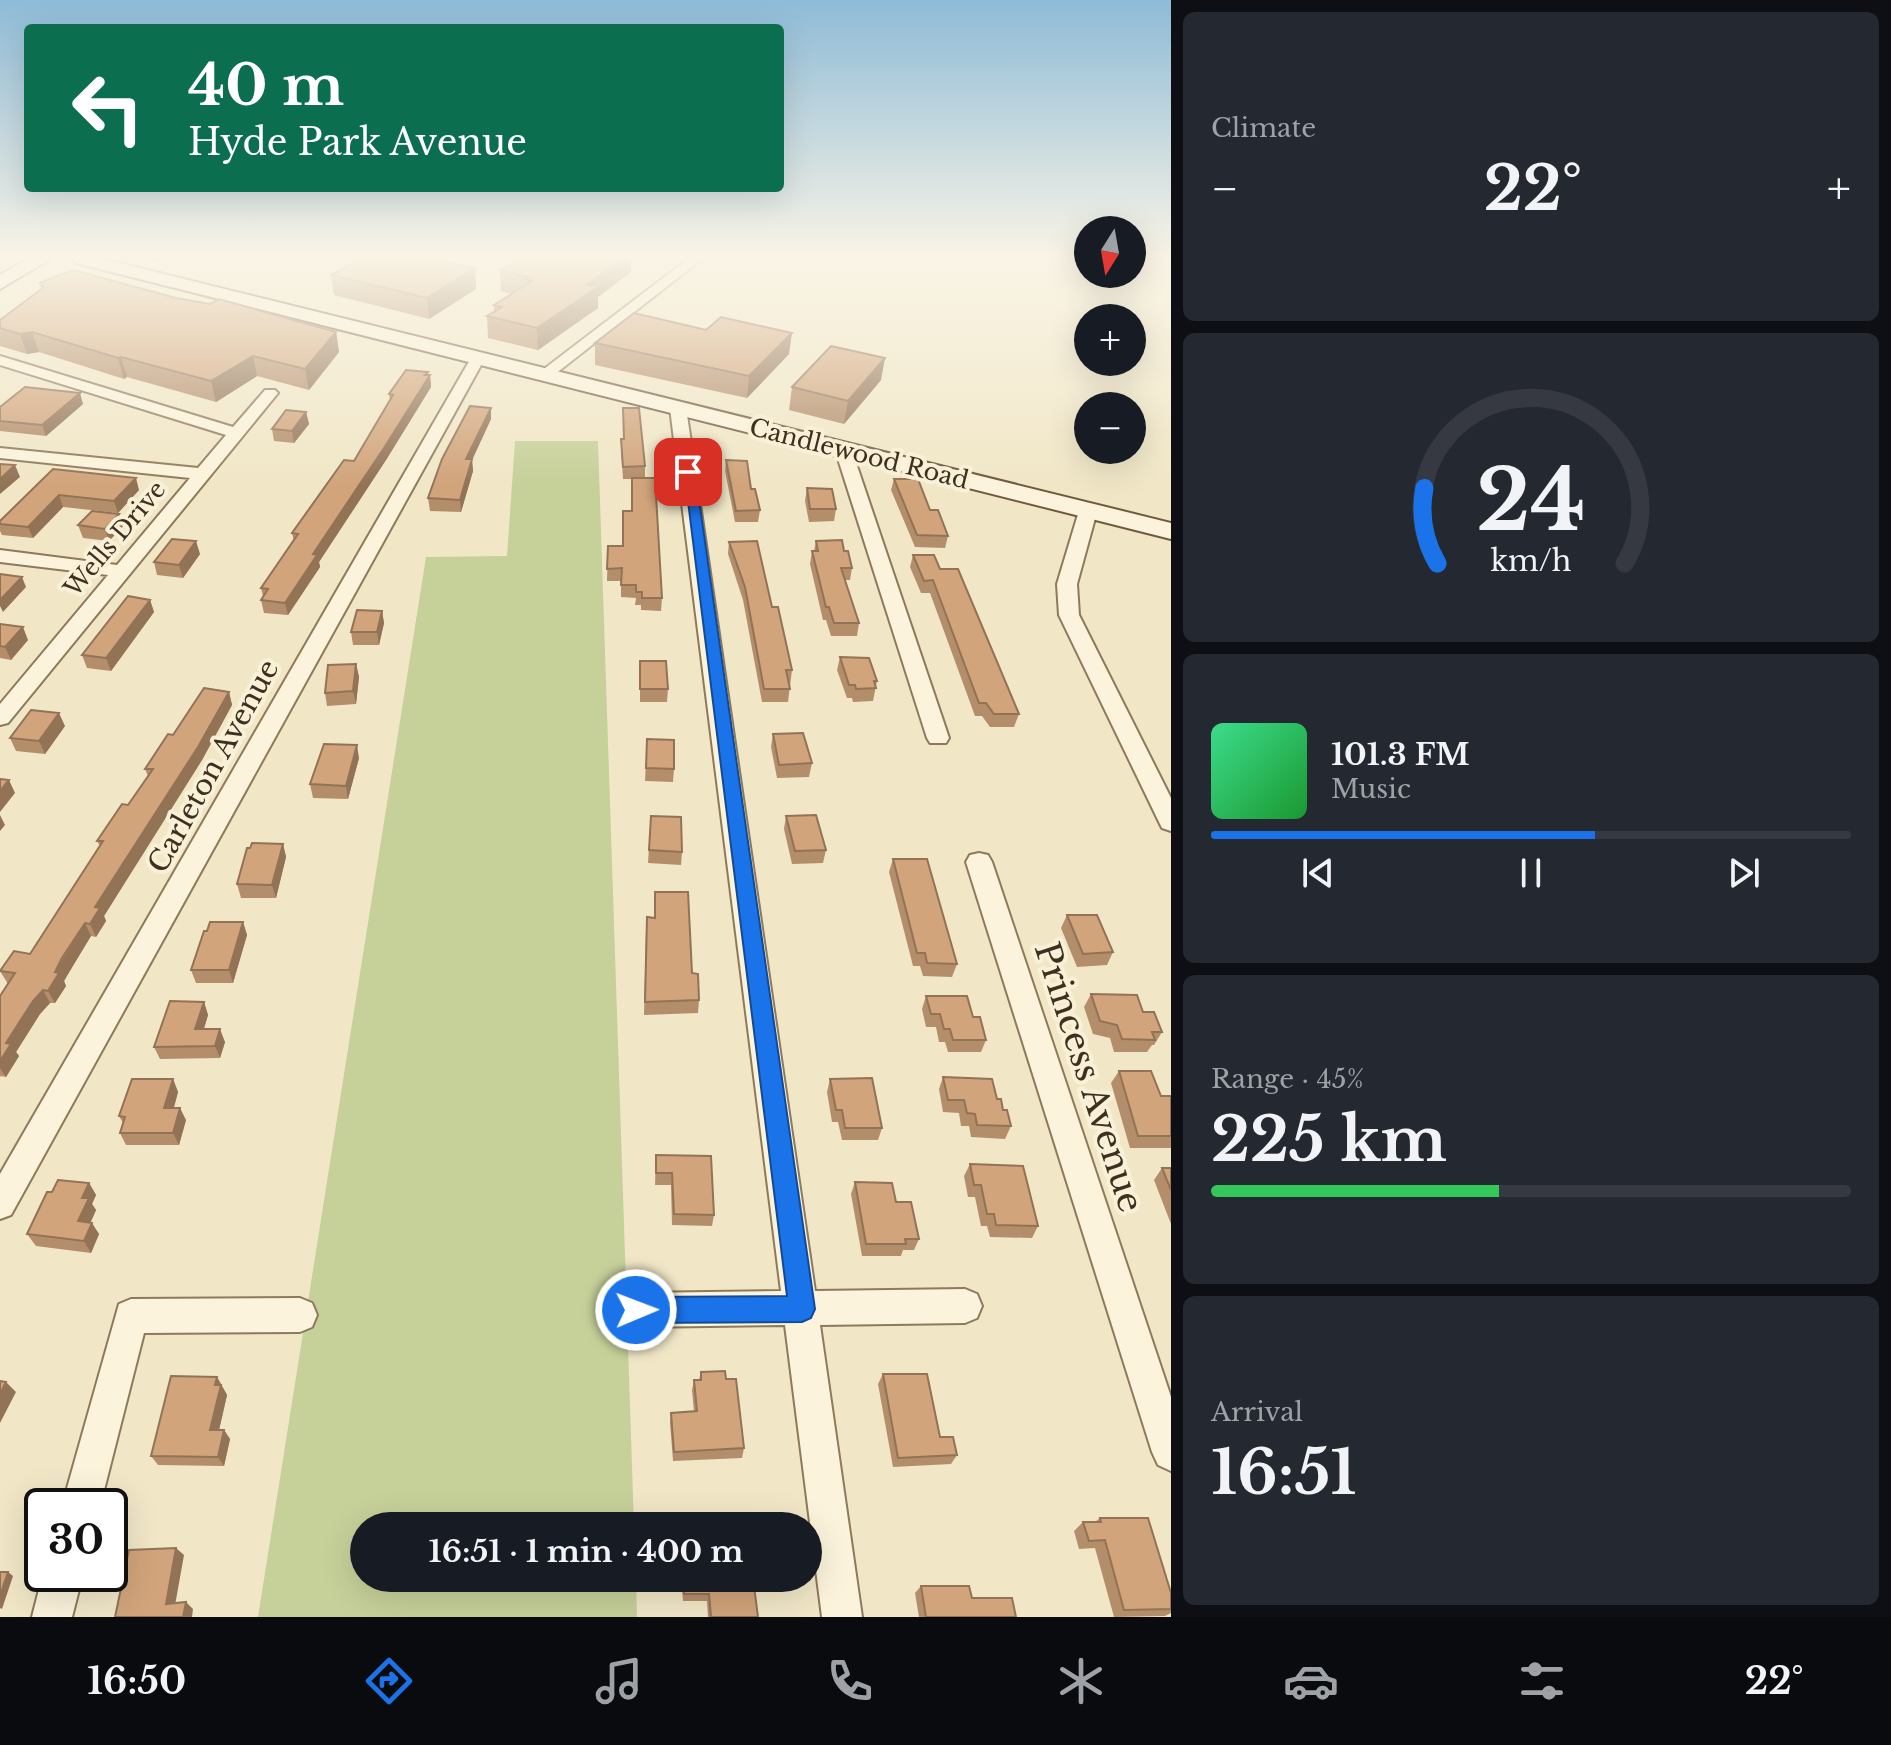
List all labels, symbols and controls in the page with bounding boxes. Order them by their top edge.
text: 40 m [188,51,344,120]
icon: left [56,56,160,160]
text: Climate [1211,112,1316,144]
text: Hyde Park Avenue [188,120,527,165]
text: 22° [1484,152,1582,226]
text: − [1211,161,1239,216]
text: + [1827,161,1851,216]
north arrow [1074,216,1146,288]
map controls [1074,216,1146,464]
button: + [1074,304,1146,376]
button: − [1074,392,1146,464]
street label: Candlewood Road [747,412,972,495]
pin [654,438,722,506]
text: 24 [1476,448,1586,551]
icon: arrive [666,450,710,494]
street label: Wells Drive [57,475,171,603]
text: km/h [1490,543,1572,579]
street label: Carleton Avenue [140,654,286,879]
text: 101.3 FM [1331,736,1470,773]
text: Music [1331,773,1411,805]
icon: previous [1296,851,1340,895]
icon: pause [1509,851,1553,895]
icon: next [1722,851,1766,895]
street label: Princess Avenue [1026,937,1152,1217]
text: Range · 45% [1211,1063,1364,1095]
text: 225 km [1211,1103,1447,1177]
position arrow [594,1268,678,1352]
text: Arrival [1211,1396,1303,1428]
text: 16:51 [1211,1436,1357,1510]
speed limit sign: 30 [24,1488,128,1592]
text: 16:51 · 1 min · 400 m [429,1533,743,1570]
icon: directions [361,1653,417,1709]
icon: music [591,1653,647,1709]
icon: phone [822,1653,878,1709]
icon: climate [1053,1653,1109,1709]
icon: car [1283,1653,1339,1709]
icon: filters [1514,1653,1570,1709]
text: 16:50 [87,1659,186,1704]
text: 22° [1745,1659,1804,1704]

